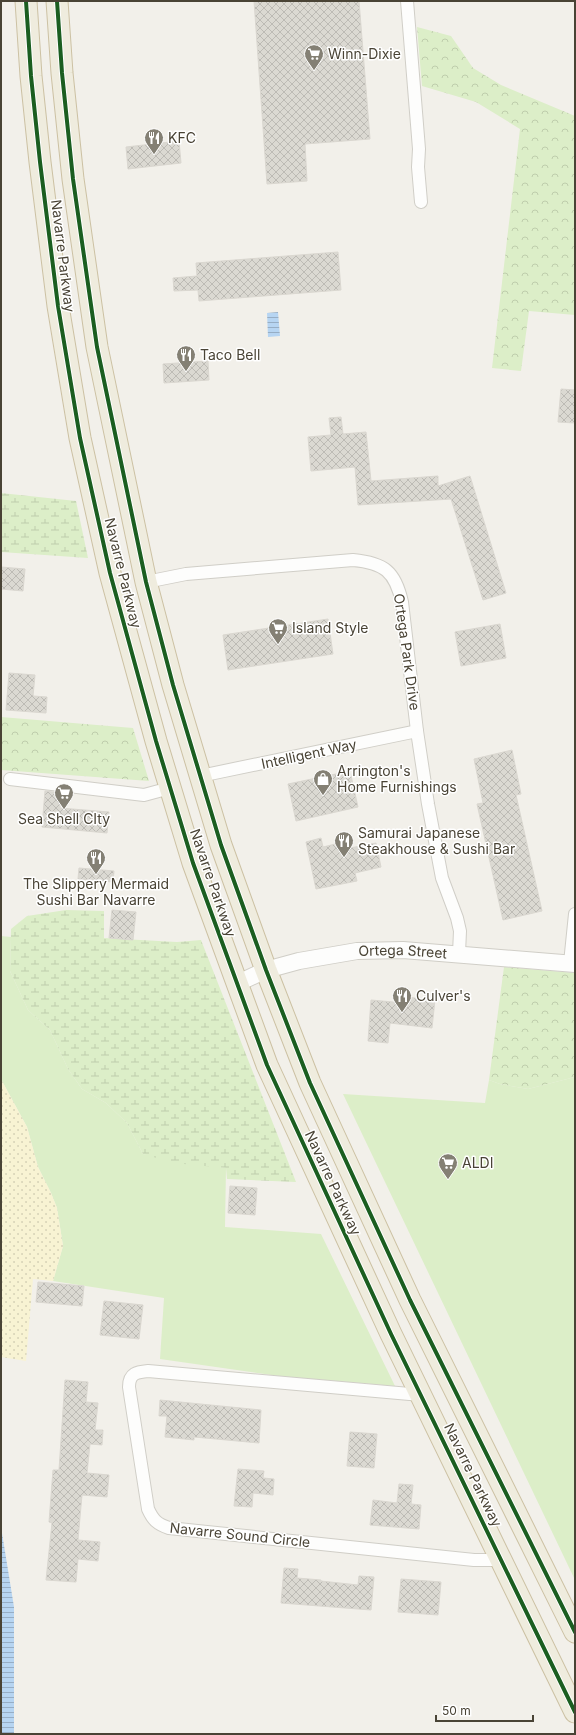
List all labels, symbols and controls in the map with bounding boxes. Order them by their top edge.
supermarket icon: Winn-Dixie [303,43,325,71]
place label: Winn-Dixie [328,45,401,62]
restaurant icon: KFC [143,127,165,155]
place label: KFC [168,129,196,146]
street label: Navarre Parkway [48,199,79,313]
restaurant icon: Taco Bell [175,344,197,372]
place label: Taco Bell [200,346,260,363]
street label: Navarre Parkway [102,516,145,630]
street label: Ortega Park Drive [391,592,424,711]
supermarket icon: Island Style [267,617,289,645]
place label: Island Style [292,619,369,636]
street label: Intelligent Way [260,735,358,772]
place label: Arrington's Home Furnishings [337,762,457,795]
shop icon: Arrington's Home Furnishings [312,768,334,796]
supermarket icon: Sea Shell CIty [53,782,75,810]
place label: Sea Shell CIty [18,810,110,827]
place label: Samurai Japanese Steakhouse & Sushi Bar [358,824,515,857]
street label: Navarre Parkway [187,826,240,939]
restaurant icon: Samurai Japanese Steakhouse & Sushi Bar [333,830,355,858]
restaurant icon: The Slippery Mermaid Sushi Bar Navarre [85,847,107,875]
place label: The Slippery Mermaid Sushi Bar Navarre [23,875,169,908]
street label: Ortega Street [358,941,448,962]
restaurant icon: Culver's [391,985,413,1013]
place label: Culver's [416,987,471,1004]
street label: Navarre Parkway [302,1128,365,1238]
supermarket icon: ALDI [437,1152,459,1180]
place label: ALDI [462,1154,493,1171]
street label: Navarre Parkway [441,1420,506,1530]
street label: Navarre Sound Circle [169,1519,311,1550]
scale bar [436,1697,533,1723]
text: 50 m [442,1703,471,1718]

